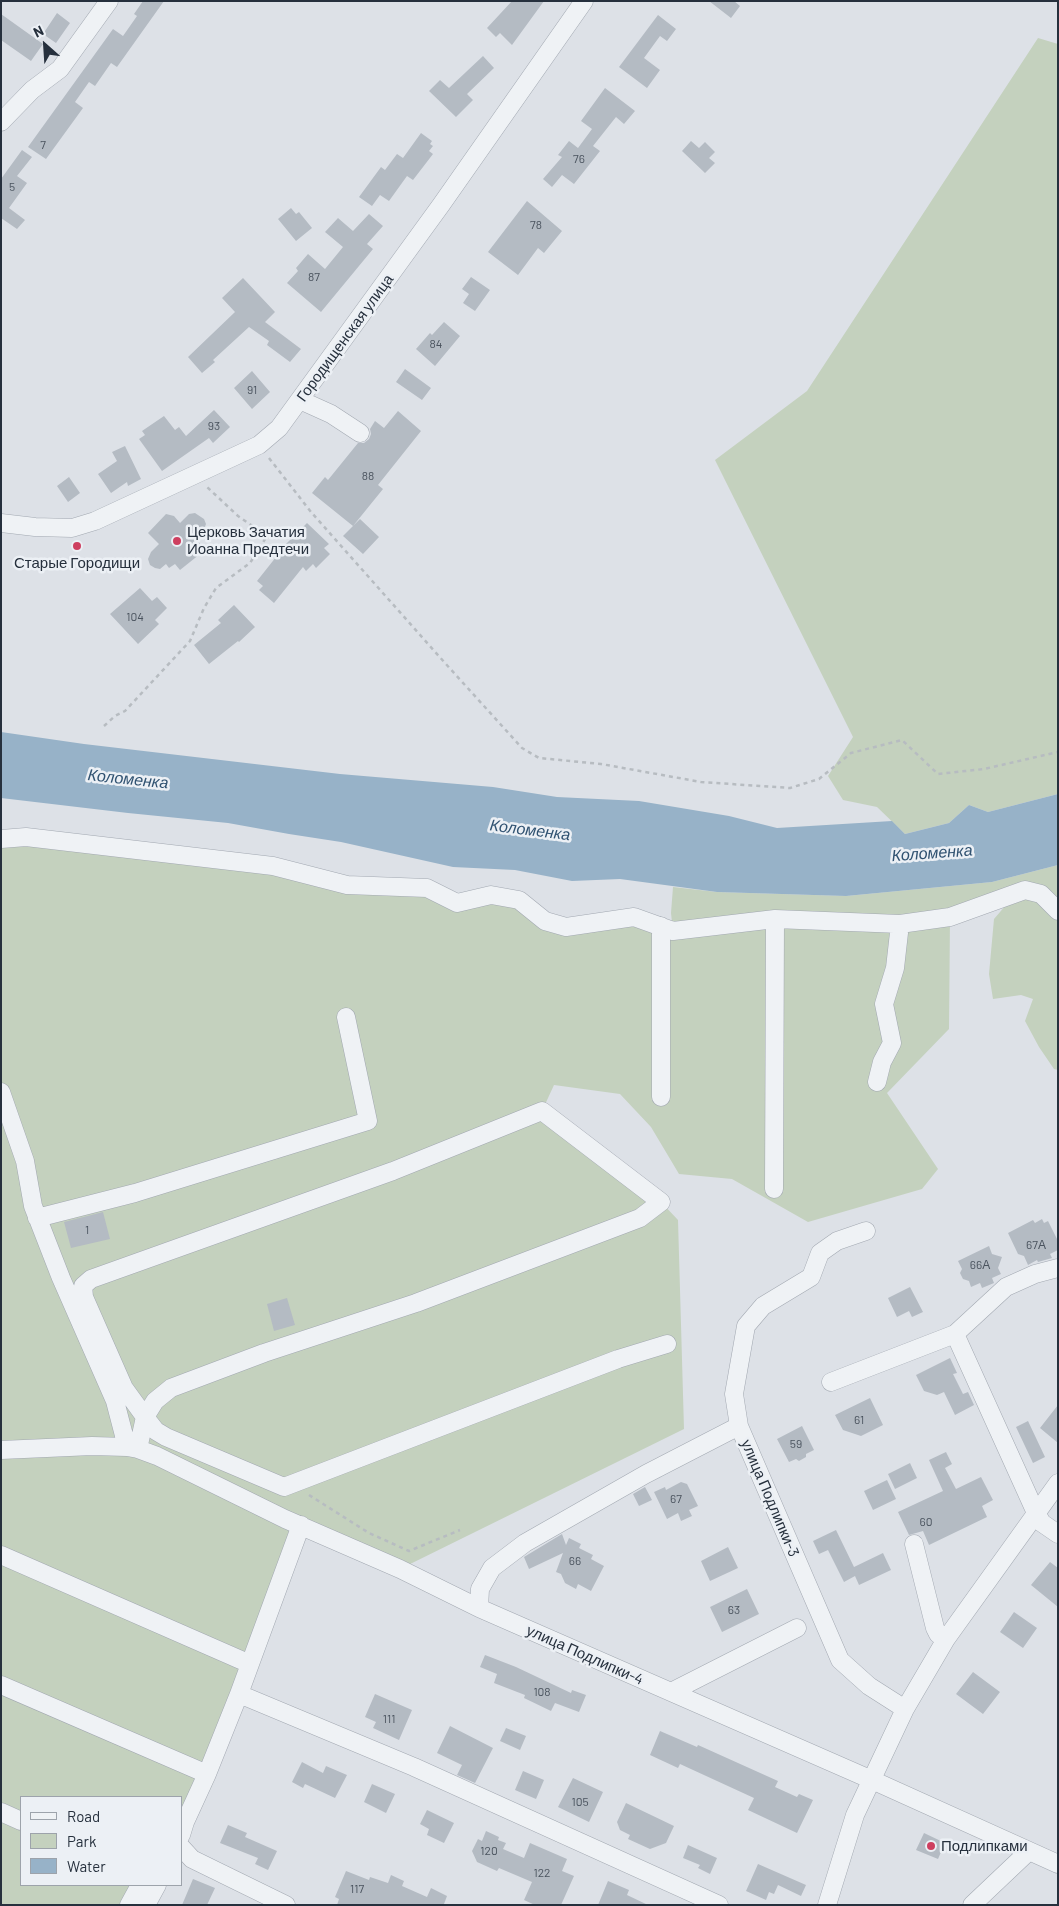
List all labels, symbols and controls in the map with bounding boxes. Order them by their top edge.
north arrow [20,20,70,70]
text: N [30,21,46,41]
house number: 7 [40,138,46,152]
house number: 76 [573,152,585,166]
house number: 5 [9,180,15,194]
house number: 78 [530,218,542,232]
house number: 87 [308,270,320,284]
street label: Городищенская улица [293,271,397,405]
house number: 84 [430,337,442,351]
house number: 91 [247,383,257,397]
house number: 93 [208,419,220,433]
house number: 88 [362,469,374,483]
place label: Церковь Зачатия Иоанна Предтечи [187,523,309,558]
marker: Церковь Зачатия Иоанна Предтечи [171,535,183,547]
marker: Старые Городищи [71,540,83,552]
place label: Старые Городищи [14,554,140,572]
house number: 104 [126,610,144,624]
water label: Коломенка [87,765,169,793]
water label: Коломенка [489,816,571,844]
water label: Коломенка [891,841,973,865]
house number: 1 [85,1223,89,1237]
house number: 67А [1026,1238,1046,1252]
house number: 66А [970,1258,990,1272]
house number: 61 [854,1413,864,1427]
street label: улица Подлипки-3 [737,1437,803,1559]
house number: 59 [790,1437,802,1451]
house number: 67 [670,1492,682,1506]
house number: 60 [920,1515,932,1529]
house number: 66 [569,1554,581,1568]
house number: 63 [728,1603,740,1617]
street label: улица Подлипки-4 [524,1621,646,1689]
house number: 108 [533,1685,551,1699]
house number: 111 [383,1712,395,1726]
house number: 105 [571,1795,589,1809]
legend [20,1796,182,1886]
text: Road [67,1807,100,1825]
text: Park [67,1832,96,1850]
place label: Подлипками [941,1837,1028,1855]
marker: Подлипками [925,1840,937,1852]
house number: 120 [480,1844,498,1858]
text: Water [67,1857,106,1875]
house number: 122 [533,1866,551,1880]
house number: 117 [350,1882,364,1896]

